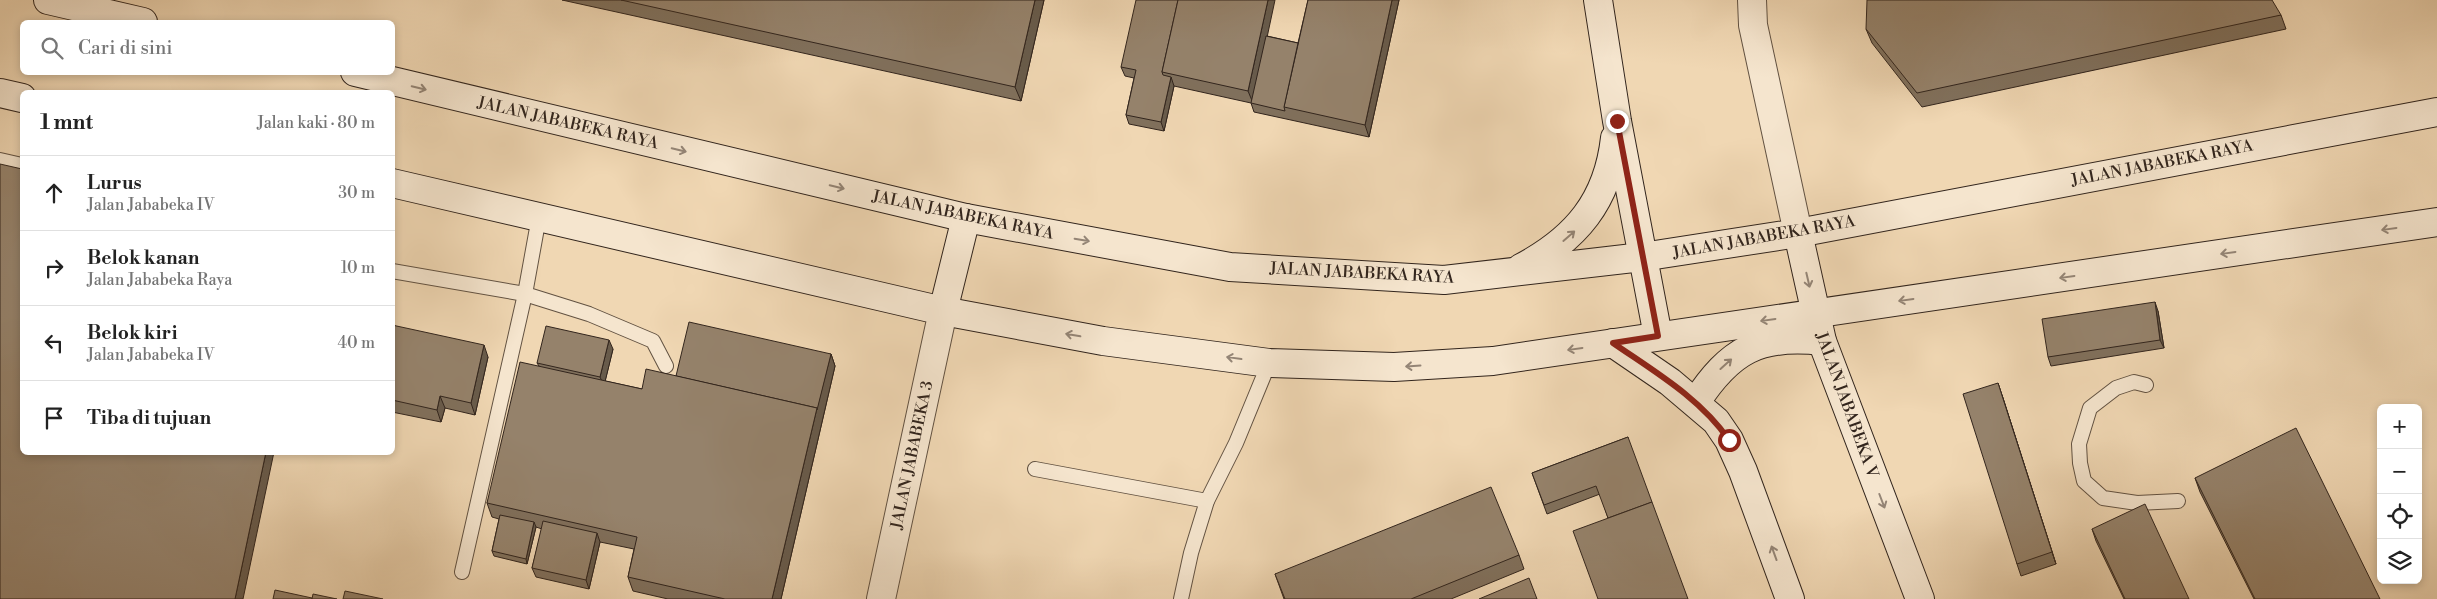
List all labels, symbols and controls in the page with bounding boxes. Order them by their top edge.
search box [20,20,395,75]
icon: search [38,34,66,62]
text: Cari di sini [78,36,173,60]
one-way arrow [411,84,427,93]
street label: JALAN JABABEKA RAYA [475,92,661,154]
text: 1 mnt [40,110,93,136]
route end [1606,110,1629,133]
text: Jalan kaki · 80 m [257,113,375,133]
street label: JALAN JABABEKA RAYA [2068,135,2256,191]
one-way arrow [671,146,687,155]
text: Lurus [87,171,142,195]
icon: ahead [40,179,68,207]
text: 30 m [338,183,375,203]
one-way arrow [829,183,845,192]
street label: JALAN JABABEKA RAYA [869,186,1057,244]
text: Jalan Jababeka IV [87,195,215,215]
street label: JALAN JABABEKA RAYA [1670,211,1858,263]
one-way arrow [2381,225,2397,235]
one-way arrow [1562,230,1575,242]
one-way arrow [1073,236,1089,246]
text: Belok kanan [87,246,200,270]
one-way arrow [2220,248,2236,258]
icon: right [40,254,68,282]
text: 10 m [341,258,375,278]
street label: JALAN JABABEKA RAYA [1268,258,1456,288]
text: Jalan Jababeka Raya [87,270,232,290]
one-way arrow [1804,272,1814,288]
one-way arrow [2060,272,2076,282]
one-way arrow [1899,295,1915,305]
one-way arrow [1760,315,1776,325]
text: Belok kiri [87,321,177,345]
street label: JALAN JABABEKA V [1811,328,1883,481]
icon: left [40,329,68,357]
one-way arrow [1065,330,1081,339]
text: 40 m [338,333,375,353]
one-way arrow [1567,344,1583,354]
text: Jalan Jababeka IV [87,345,215,365]
one-way arrow [1226,353,1242,363]
one-way arrow [1720,358,1732,370]
one-way arrow [1406,361,1422,371]
street label: JALAN JABABEKA 3 [886,379,938,532]
icon: arrive [40,404,68,432]
map controls [2377,404,2422,584]
button: + [2377,404,2422,449]
text: Tiba di tujuan [87,406,211,430]
route start [1718,429,1741,452]
button: − [2377,449,2422,494]
one-way arrow [1879,493,1888,508]
button: locate [2377,494,2422,539]
button: layers [2377,539,2422,584]
one-way arrow [1768,546,1777,561]

